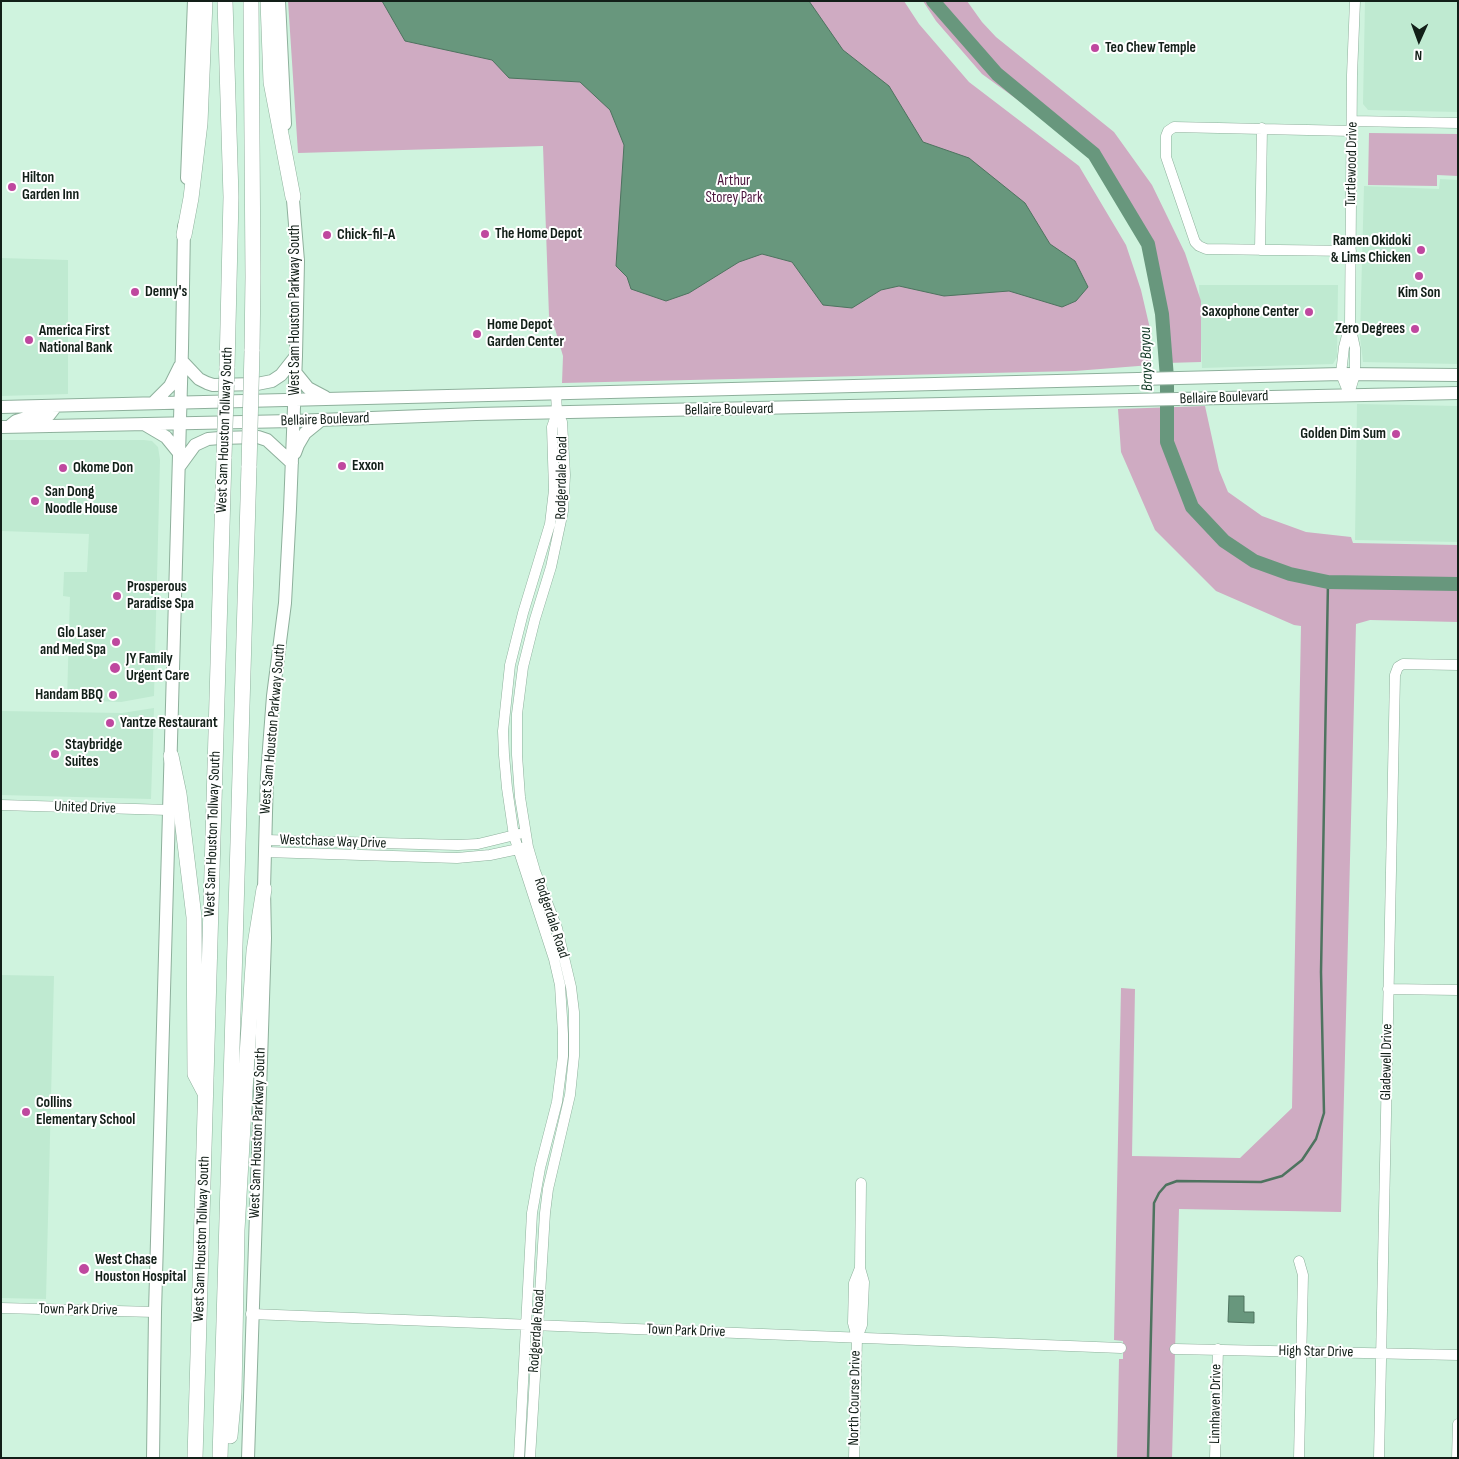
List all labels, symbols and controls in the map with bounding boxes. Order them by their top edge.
north arrow [1394,15,1444,65]
place label: Teo Chew Temple [1105,39,1196,57]
marker: Teo Chew Temple [1089,42,1101,54]
text: N [1414,47,1423,64]
street label: Turtlewood Drive [1342,121,1362,207]
place label: Hilton Garden Inn [22,169,79,204]
park label: Arthur Storey Park [705,172,763,207]
marker: Hilton Garden Inn [6,181,18,193]
street label: West Sam Houston Parkway South [286,224,304,396]
place label: The Home Depot [495,225,582,243]
place label: Chick-fil-A [337,226,395,244]
marker: The Home Depot [479,228,491,240]
marker: Chick-fil-A [321,229,333,241]
place label: Ramen Okidoki & Lims Chicken [1331,232,1411,267]
marker: Ramen Okidoki & Lims Chicken [1415,244,1427,256]
marker: Kim Son [1413,270,1425,282]
place label: Denny's [145,283,187,301]
place label: Kim Son [1398,284,1440,302]
marker: Denny's [129,286,141,298]
place label: Saxophone Center [1202,303,1299,321]
marker: Saxophone Center [1303,306,1315,318]
place label: Home Depot Garden Center [487,316,564,351]
place label: Zero Degrees [1335,320,1405,338]
place label: America First National Bank [39,322,112,357]
marker: Zero Degrees [1409,323,1421,335]
water label: Brays Bayou [1136,327,1158,391]
marker: Home Depot Garden Center [471,328,483,340]
marker: America First National Bank [23,334,35,346]
street label: West Sam Houston Tollway South [213,347,237,513]
street label: Bellaire Boulevard [1179,387,1269,409]
street label: Bellaire Boulevard [684,400,774,420]
street label: Bellaire Boulevard [280,409,370,431]
place label: Golden Dim Sum [1300,425,1386,443]
marker: Golden Dim Sum [1390,428,1402,440]
street label: Rodgerdale Road [552,436,572,520]
place label: Exxon [352,457,384,475]
place label: Okome Don [73,459,133,477]
marker: Exxon [336,460,348,472]
marker: Okome Don [57,462,69,474]
place label: San Dong Noodle House [45,483,118,518]
marker: San Dong Noodle House [29,495,41,507]
place label: Prosperous Paradise Spa [127,578,194,613]
marker: Prosperous Paradise Spa [111,590,123,602]
place label: Glo Laser and Med Spa [40,624,106,659]
marker: Glo Laser and Med Spa [110,636,122,648]
street label: West Sam Houston Parkway South [257,643,289,815]
place label: JY Family Urgent Care [126,650,189,685]
marker: JY Family Urgent Care [108,661,122,675]
place label: Handam BBQ [35,686,103,704]
marker: Handam BBQ [107,689,119,701]
place label: Yantze Restaurant [120,714,218,732]
marker: Yantze Restaurant [104,717,116,729]
place label: Staybridge Suites [65,736,122,771]
marker: Staybridge Suites [49,748,61,760]
street label: West Sam Houston Tollway South [201,751,225,917]
street label: United Drive [54,798,116,818]
street label: Westchase Way Drive [279,831,387,853]
street label: Rodgerdale Road [530,876,572,960]
street label: Gladewell Drive [1377,1023,1397,1101]
street label: West Sam Houston Parkway South [246,1047,270,1219]
place label: Collins Elementary School [36,1094,135,1129]
marker: Collins Elementary School [20,1106,32,1118]
street label: West Sam Houston Tollway South [190,1156,214,1322]
place label: West Chase Houston Hospital [95,1251,186,1286]
marker: West Chase Houston Hospital [77,1262,91,1276]
street label: Rodgerdale Road [525,1289,549,1373]
street label: Town Park Drive [38,1300,118,1320]
street label: Town Park Drive [646,1321,726,1341]
street label: High Star Drive [1278,1342,1354,1362]
street label: North Course Drive [845,1350,865,1446]
street label: Linnhaven Drive [1206,1364,1226,1444]

